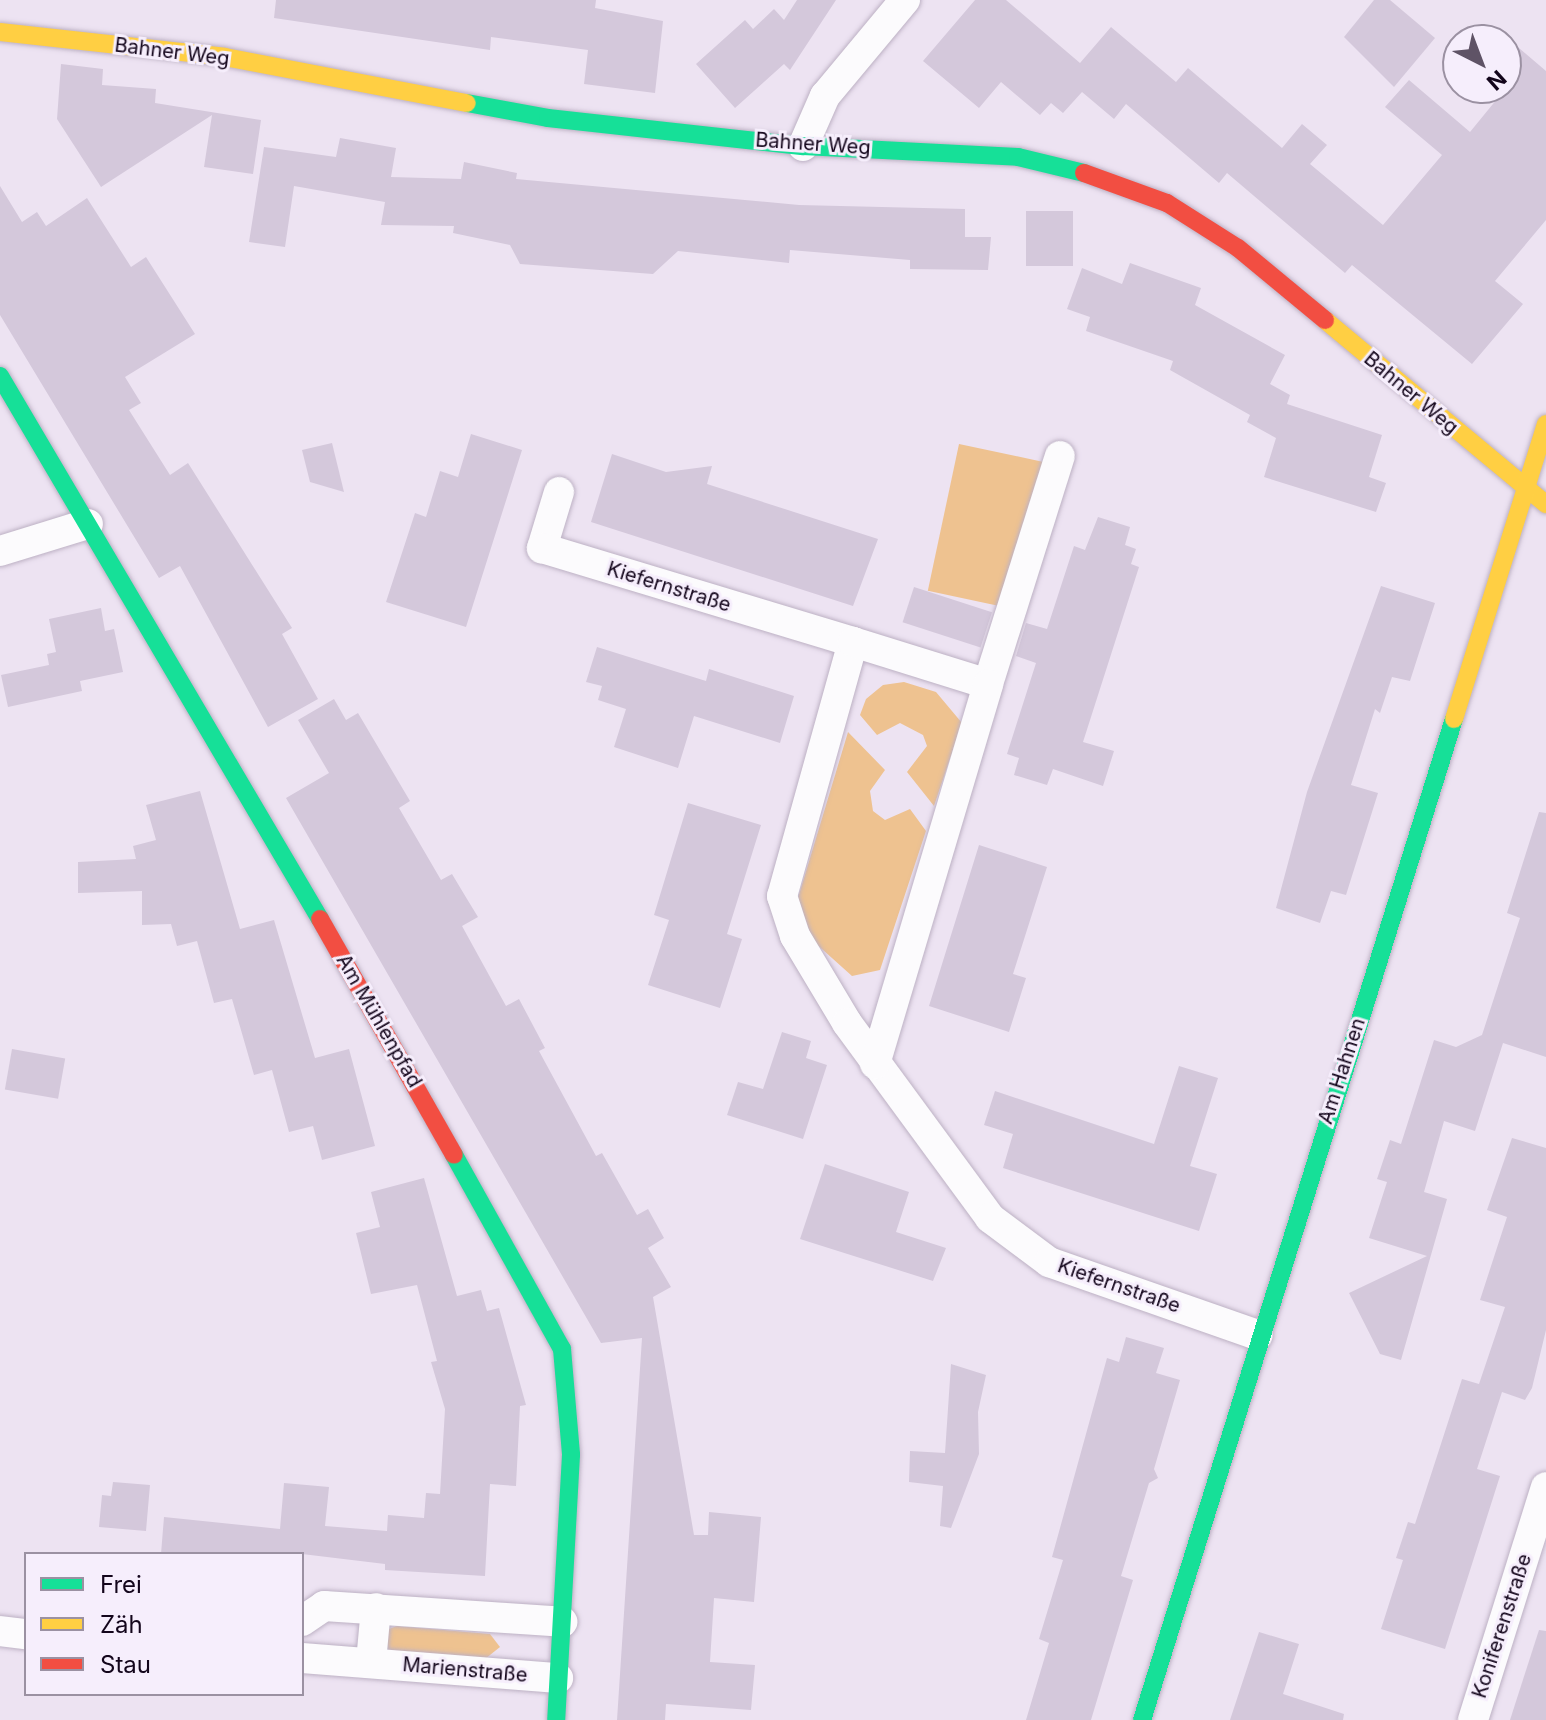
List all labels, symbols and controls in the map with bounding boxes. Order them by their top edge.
north arrow [1442,24,1522,104]
street label: Bahner Weg [113,33,231,71]
text: N [1482,65,1512,96]
street label: Bahner Weg [755,128,871,160]
street label: Bahner Weg [1359,347,1463,439]
street label: Kiefernstraße [604,557,734,617]
street label: Am Mühlenpfad [331,950,427,1092]
street label: Am Hahnen [1314,1015,1370,1127]
street label: Kiefernstraße [1054,1254,1184,1318]
street label: Koniferenstraße [1467,1551,1537,1701]
legend [24,1552,304,1696]
text: Frei [100,1570,142,1599]
text: Zäh [100,1610,143,1639]
text: Stau [100,1650,151,1679]
street label: Marienstraße [402,1653,528,1687]

